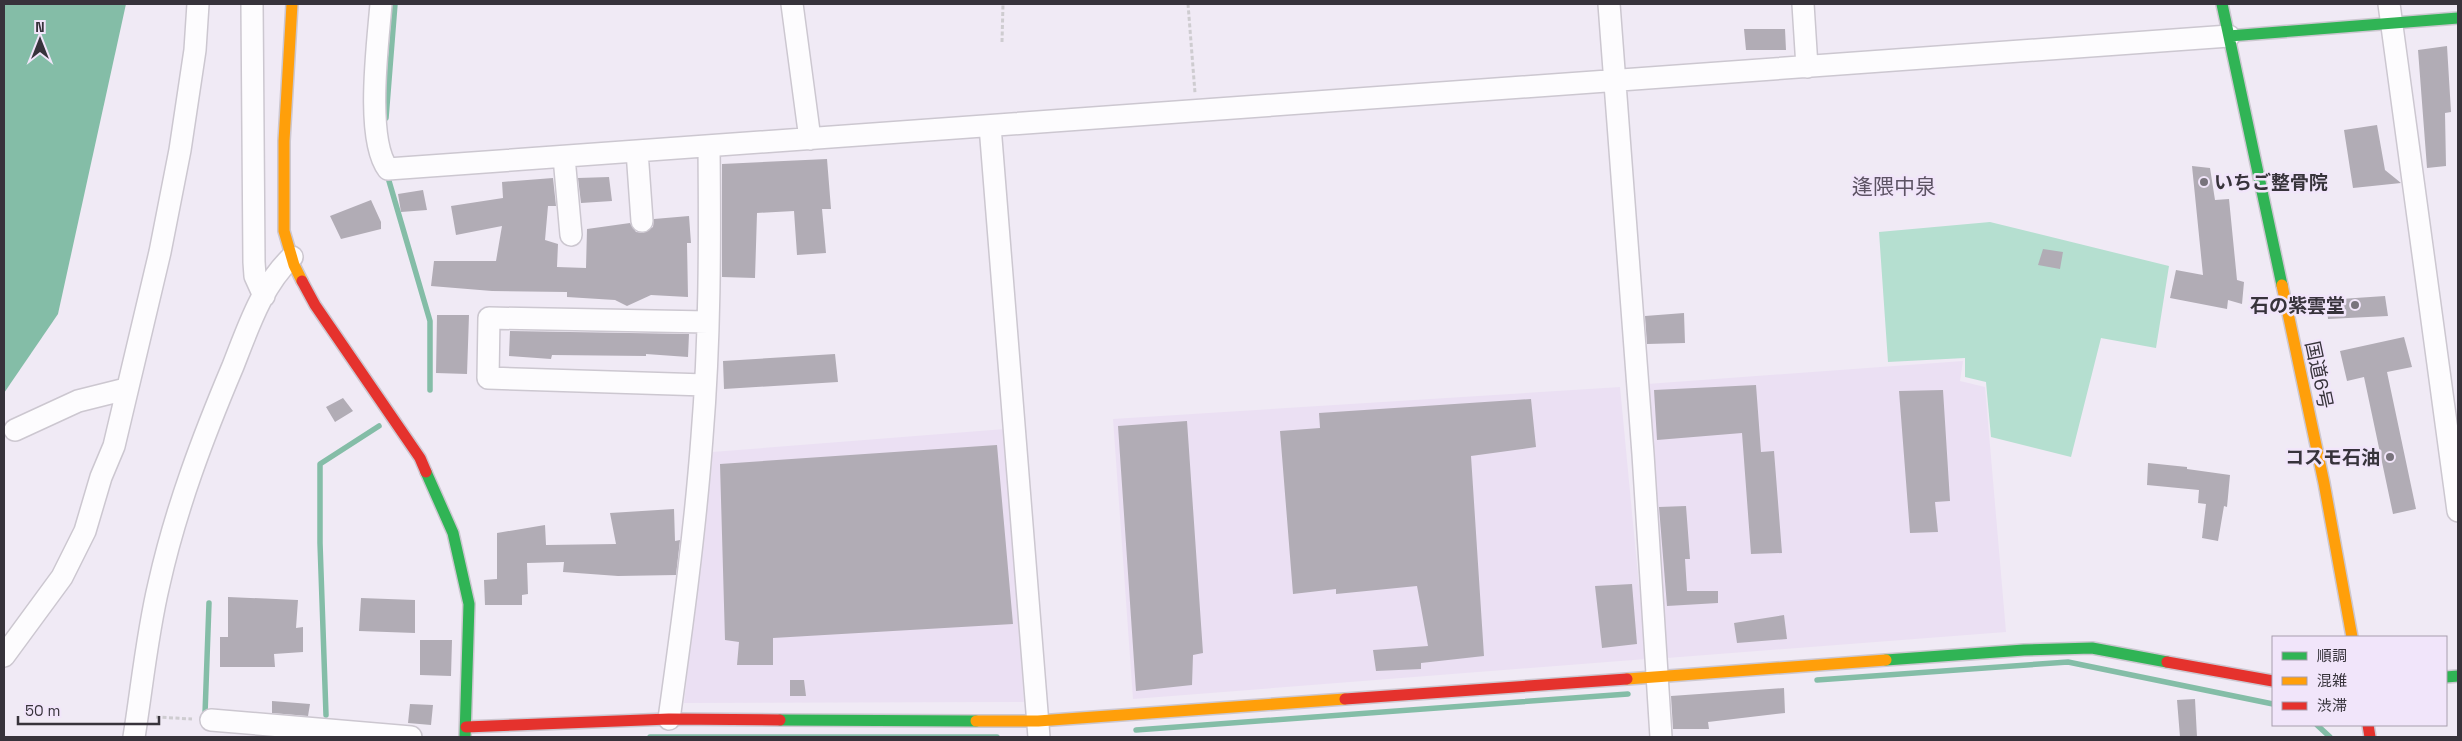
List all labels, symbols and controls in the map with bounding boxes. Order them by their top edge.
north arrow [15,15,65,65]
text: N [35,18,45,36]
place label: いちご整骨院 [2214,170,2328,195]
district label: 逢隈中泉 [1852,173,1936,200]
marker: いちご整骨院 [2198,176,2210,188]
place label: 石の紫雲堂 [2250,293,2345,318]
marker: 石の紫雲堂 [2349,299,2361,311]
street label: 国道6号 [2300,339,2338,411]
place label: コスモ石油 [2285,445,2380,470]
marker: コスモ石油 [2384,451,2396,463]
legend [2272,636,2447,726]
text: 順調 [2317,646,2347,665]
text: 混雑 [2317,671,2347,690]
scale bar [18,694,159,726]
text: 渋滞 [2317,696,2347,715]
text: 50 m [25,701,60,720]

